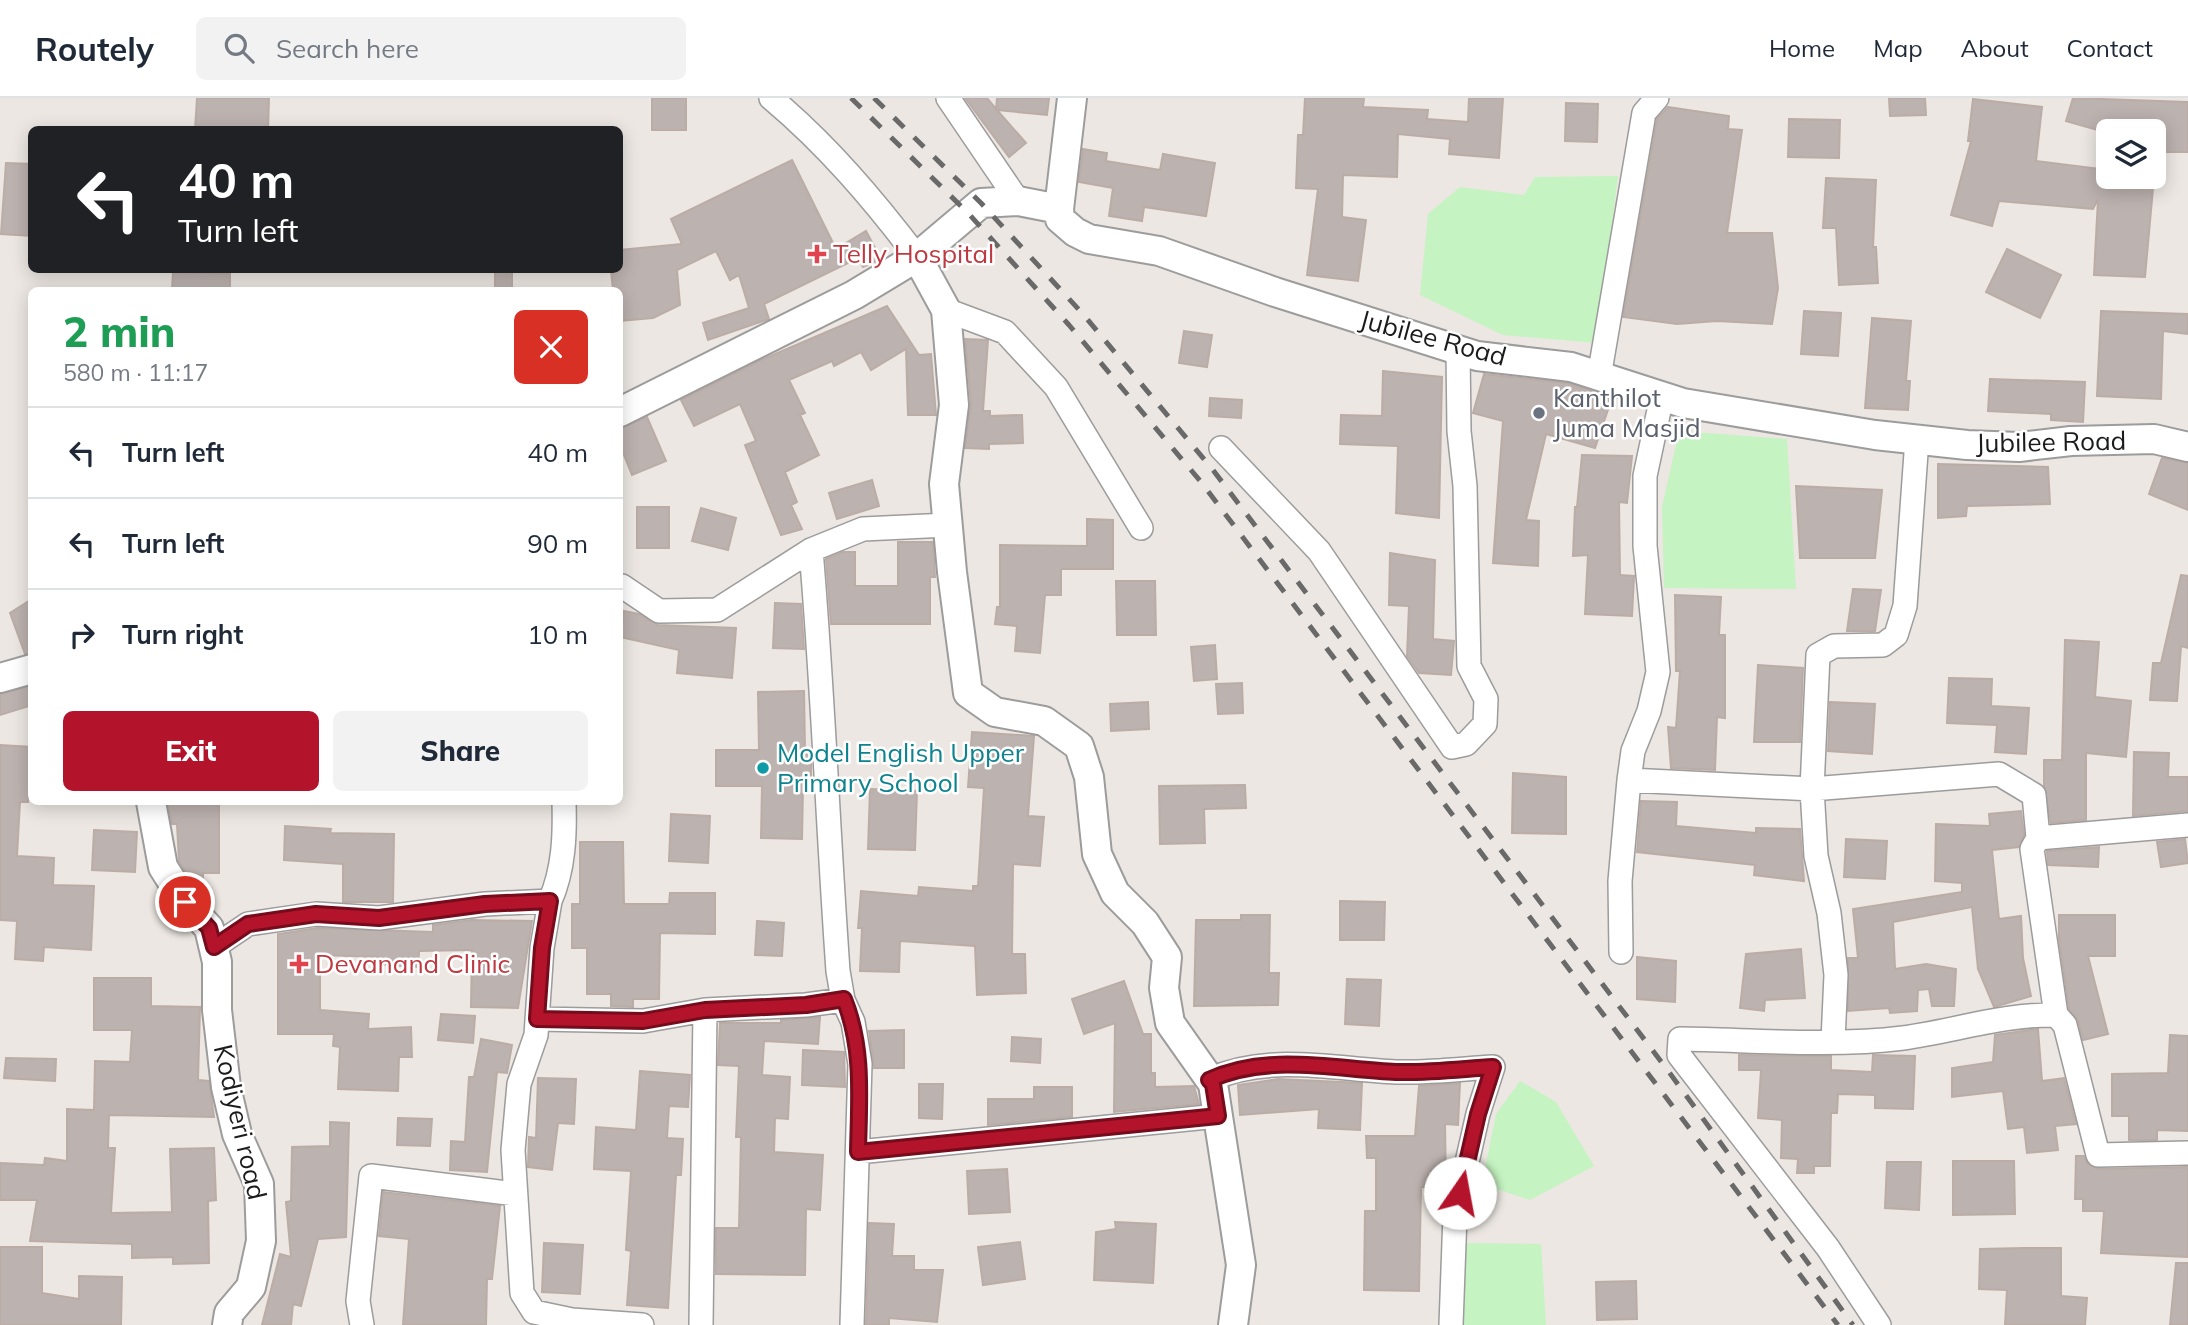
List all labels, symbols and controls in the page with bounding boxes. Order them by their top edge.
search box [196,17,686,80]
text: Routely [35,28,154,69]
icon: search [220,29,258,67]
text: Search here [276,32,419,65]
text: Home [1769,33,1835,63]
text: Map [1873,33,1923,63]
text: About [1961,33,2029,63]
text: Contact [2067,33,2153,63]
map controls [2096,119,2166,189]
button: layers [2096,119,2166,189]
text: 40 m [178,149,294,210]
icon: left [63,154,154,245]
text: Turn left [178,210,298,250]
place label: Telly Hospital [833,237,994,270]
marker: Telly Hospital [807,244,827,264]
street label: Jubilee Road [1356,302,1510,373]
text: 2 min [63,305,176,358]
button: close [514,310,588,384]
text: 580 m · 11:17 [63,358,208,387]
place label: Kanthilot Juma Masjid [1553,381,1701,444]
marker: Kanthilot Juma Masjid [1531,405,1547,421]
street label: Jubilee Road [1976,424,2126,459]
icon: left [63,434,101,472]
text: Turn left [122,436,224,469]
text: 40 m [527,436,588,469]
icon: left [63,525,101,563]
text: Turn left [122,527,224,560]
text: 90 m [527,527,588,560]
icon: right [63,616,101,654]
text: Turn right [122,618,243,651]
text: 10 m [527,618,588,651]
button: Exit [63,711,319,791]
button: Share [333,711,588,791]
place label: Model English Upper Primary School [777,736,1025,799]
marker: Model English Upper Primary School [755,760,771,776]
pin [155,872,215,932]
icon: arrive [166,883,204,921]
place label: Devanand Clinic [315,947,510,980]
marker: Devanand Clinic [289,954,309,974]
street label: Kodiyeri road [207,1041,274,1203]
position arrow [1423,1156,1497,1230]

